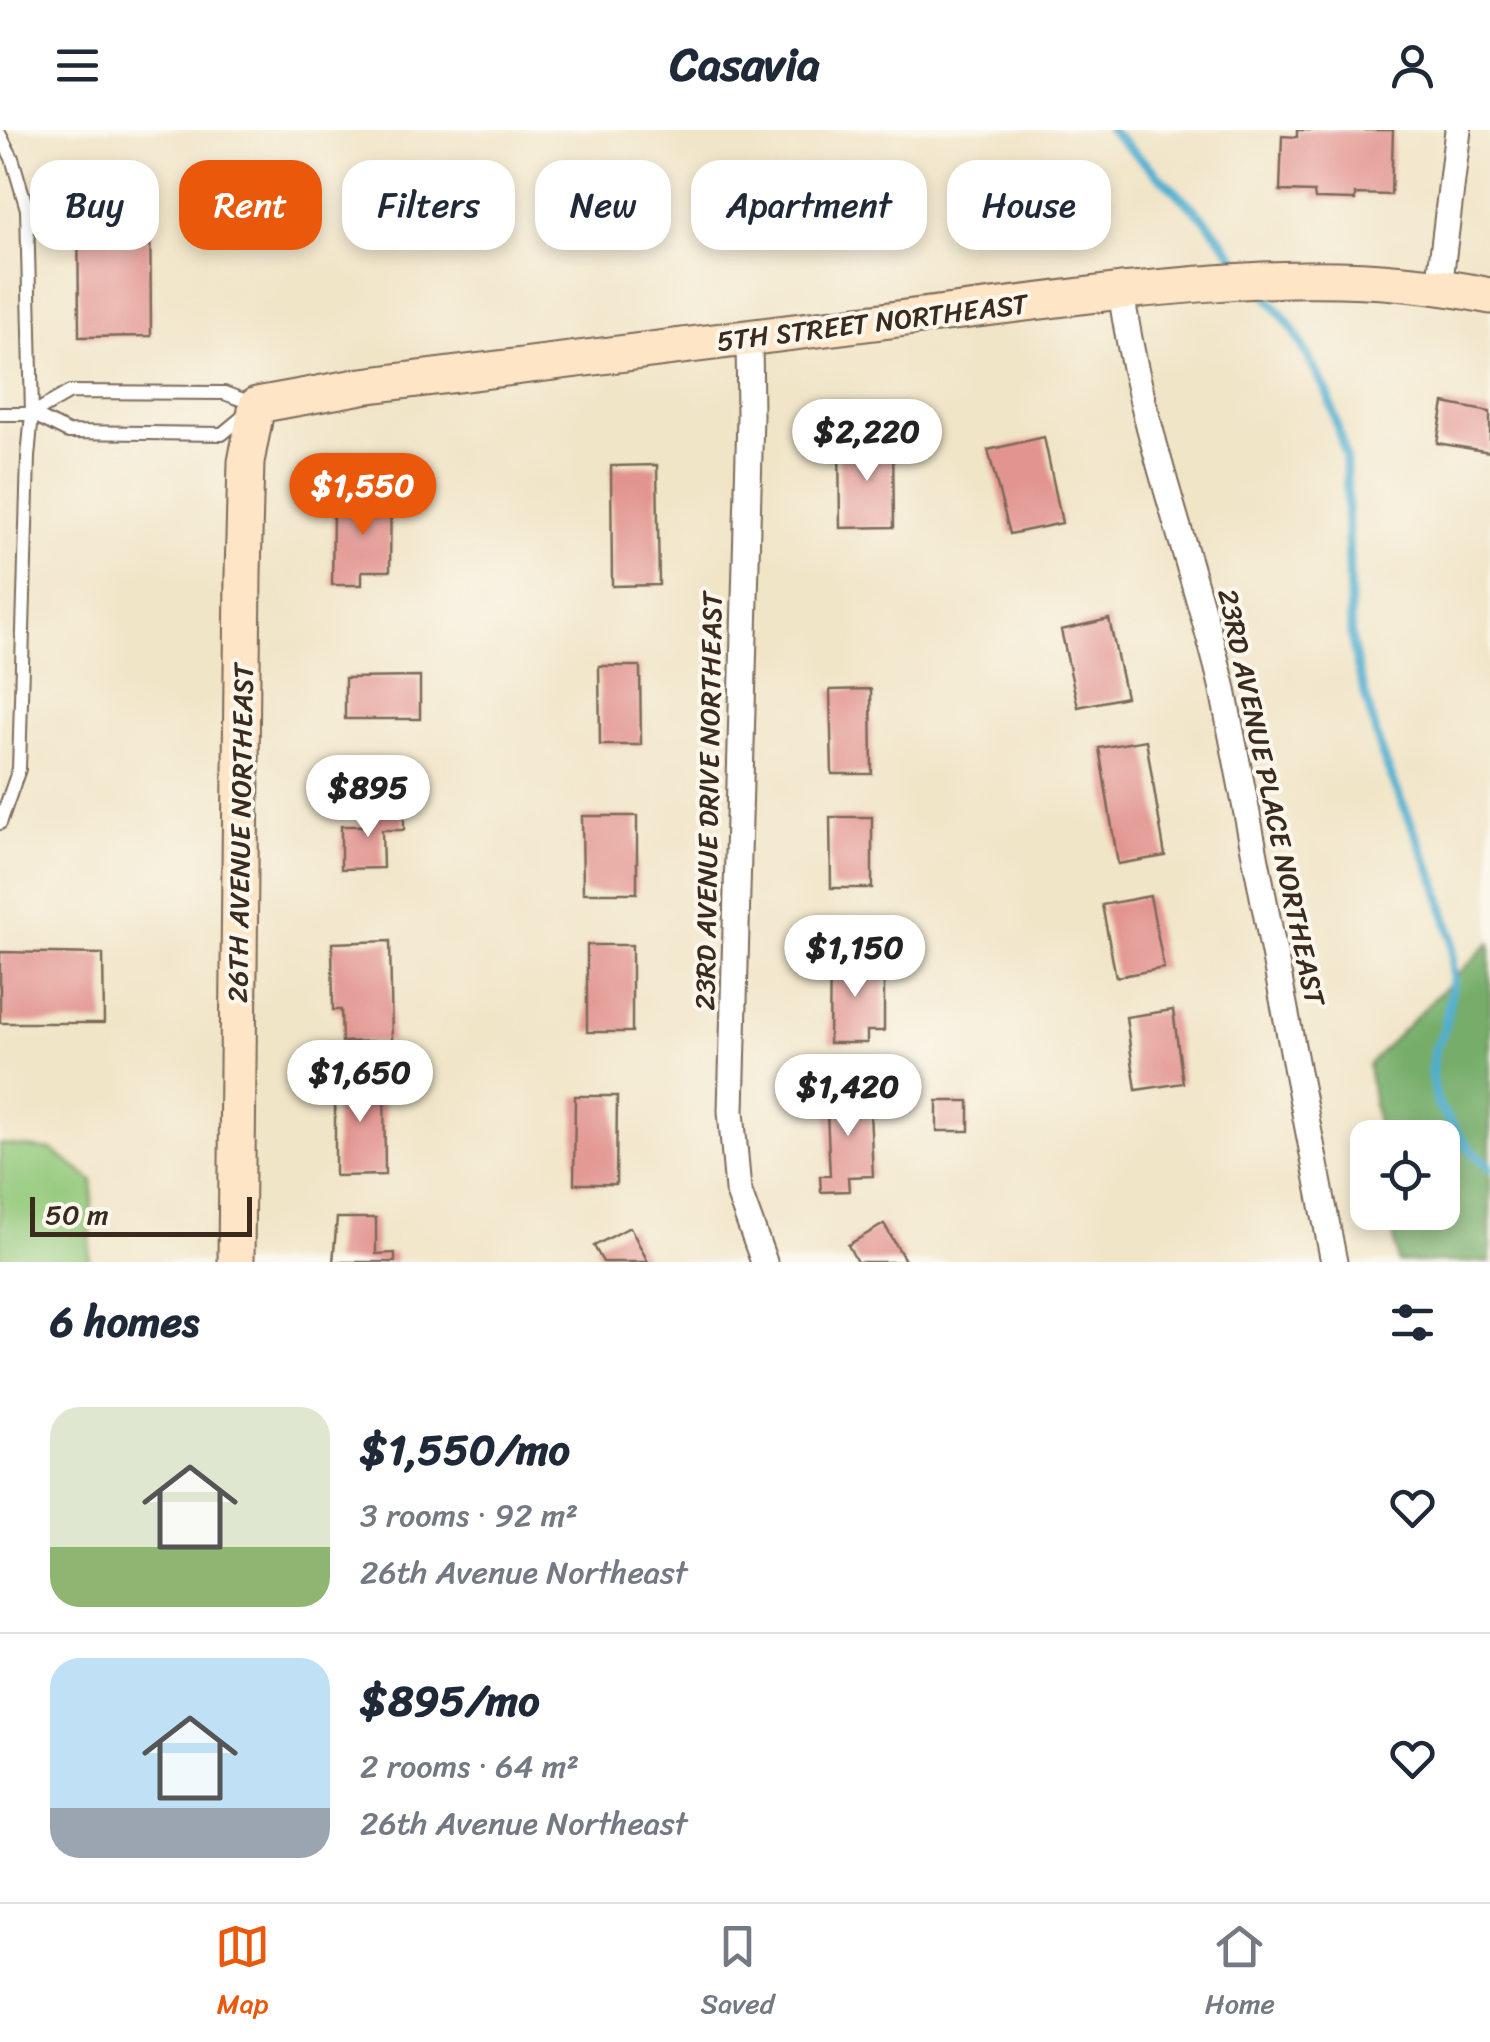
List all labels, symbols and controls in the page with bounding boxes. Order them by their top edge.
text: Casavia [670,25,820,105]
icon: menu [50,38,105,93]
icon: person [1385,38,1440,93]
chip: Buy [30,160,159,250]
chip: Rent [179,160,322,250]
chip: Filters [342,160,515,250]
chip: New [535,160,671,250]
chip: Apartment [691,160,927,250]
chip: House [947,160,1111,250]
street label: 5TH STREET NORTHEAST [714,279,1032,366]
pin: $2,220 [786,399,948,484]
text: $2,220 [814,403,920,460]
pin: $1,550 [282,453,444,538]
text: $1,550 [311,457,415,514]
street label: 23RD AVENUE PLACE NORTHEAST [1203,584,1340,1011]
street label: 23RD AVENUE DRIVE NORTHEAST [680,590,737,1011]
street label: 26TH AVENUE NORTHEAST [213,661,268,1003]
pin: $895 [309,755,427,840]
text: $895 [328,759,408,816]
pin: $1,150 [774,915,936,1000]
text: $1,150 [806,919,904,976]
pin: $1,650 [279,1040,441,1125]
text: $1,650 [309,1044,411,1101]
pin: $1,420 [767,1054,929,1139]
text: $1,420 [797,1058,899,1115]
map controls [1350,1120,1460,1230]
button: locate [1350,1120,1460,1230]
text: 50 m [45,1190,109,1239]
scale bar [30,1192,252,1236]
text: 6 homes [50,1285,199,1359]
icon: filters [1385,1295,1440,1350]
text: $1,550/mo [360,1413,570,1487]
icon: home [130,1447,250,1567]
icon: heart [1385,1480,1440,1535]
text: 3 rooms · 92 m² [360,1487,578,1544]
text: 26th Avenue Northeast [360,1544,688,1601]
text: $895/mo [360,1664,539,1738]
icon: home [130,1698,250,1818]
icon: heart [1385,1731,1440,1786]
text: 2 rooms · 64 m² [360,1738,579,1795]
text: 26th Avenue Northeast [360,1795,688,1852]
tab: Map [215,1919,270,2028]
tab: Saved [701,1919,774,2028]
tab: Home [1205,1919,1275,2028]

